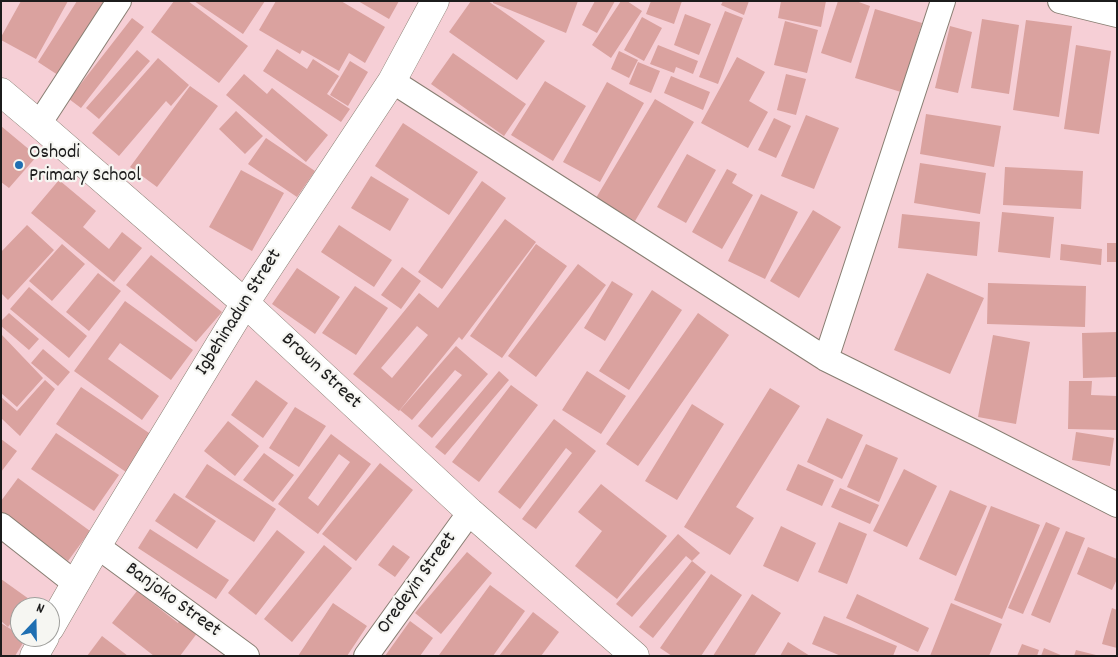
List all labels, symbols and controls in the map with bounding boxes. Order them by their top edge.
place label: Oshodi Primary School [29,142,141,189]
marker: Oshodi Primary School [13,159,25,171]
street label: Igbehinadun Street [192,245,288,381]
street label: Brown Street [275,329,365,415]
street label: Oredeyin Street [373,528,463,640]
street label: Banjoko Street [119,558,225,644]
north arrow [10,597,60,647]
text: N [33,598,47,620]

